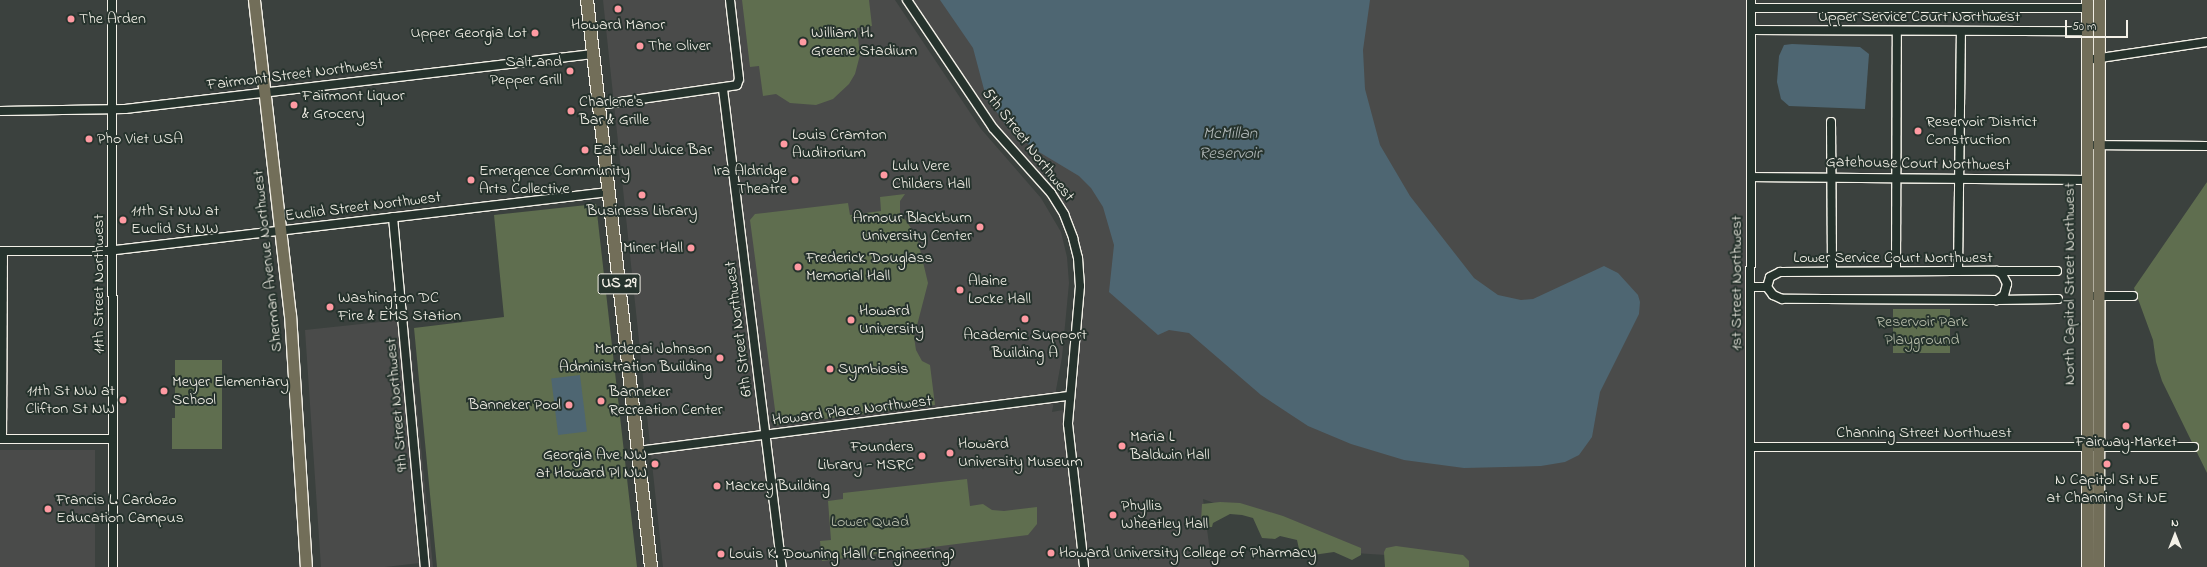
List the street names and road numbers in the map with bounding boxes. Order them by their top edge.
street label: Upper Service Court Northwest [1818,7,2020,27]
street label: Fairmont Street Northwest [206,55,384,95]
street label: 5th Street Northwest [978,84,1078,206]
street label: Gatehouse Court Northwest [1826,153,2010,175]
street label: Sherman Avenue Northwest [249,169,287,353]
street label: North Capitol Street Northwest [2060,183,2080,385]
street label: Euclid Street Northwest [284,188,442,226]
street label: 11th Street Northwest [89,214,109,354]
street label: 1st Street Northwest [1727,215,1747,351]
street label: Lower Service Court Northwest [1793,248,1993,268]
street label: 6th Street Northwest [721,260,757,398]
road number: US 29 [597,271,641,297]
street label: 9th Street Northwest [382,337,412,473]
street label: Howard Place Northwest [771,392,933,430]
street label: Channing Street Northwest [1836,423,2012,443]

